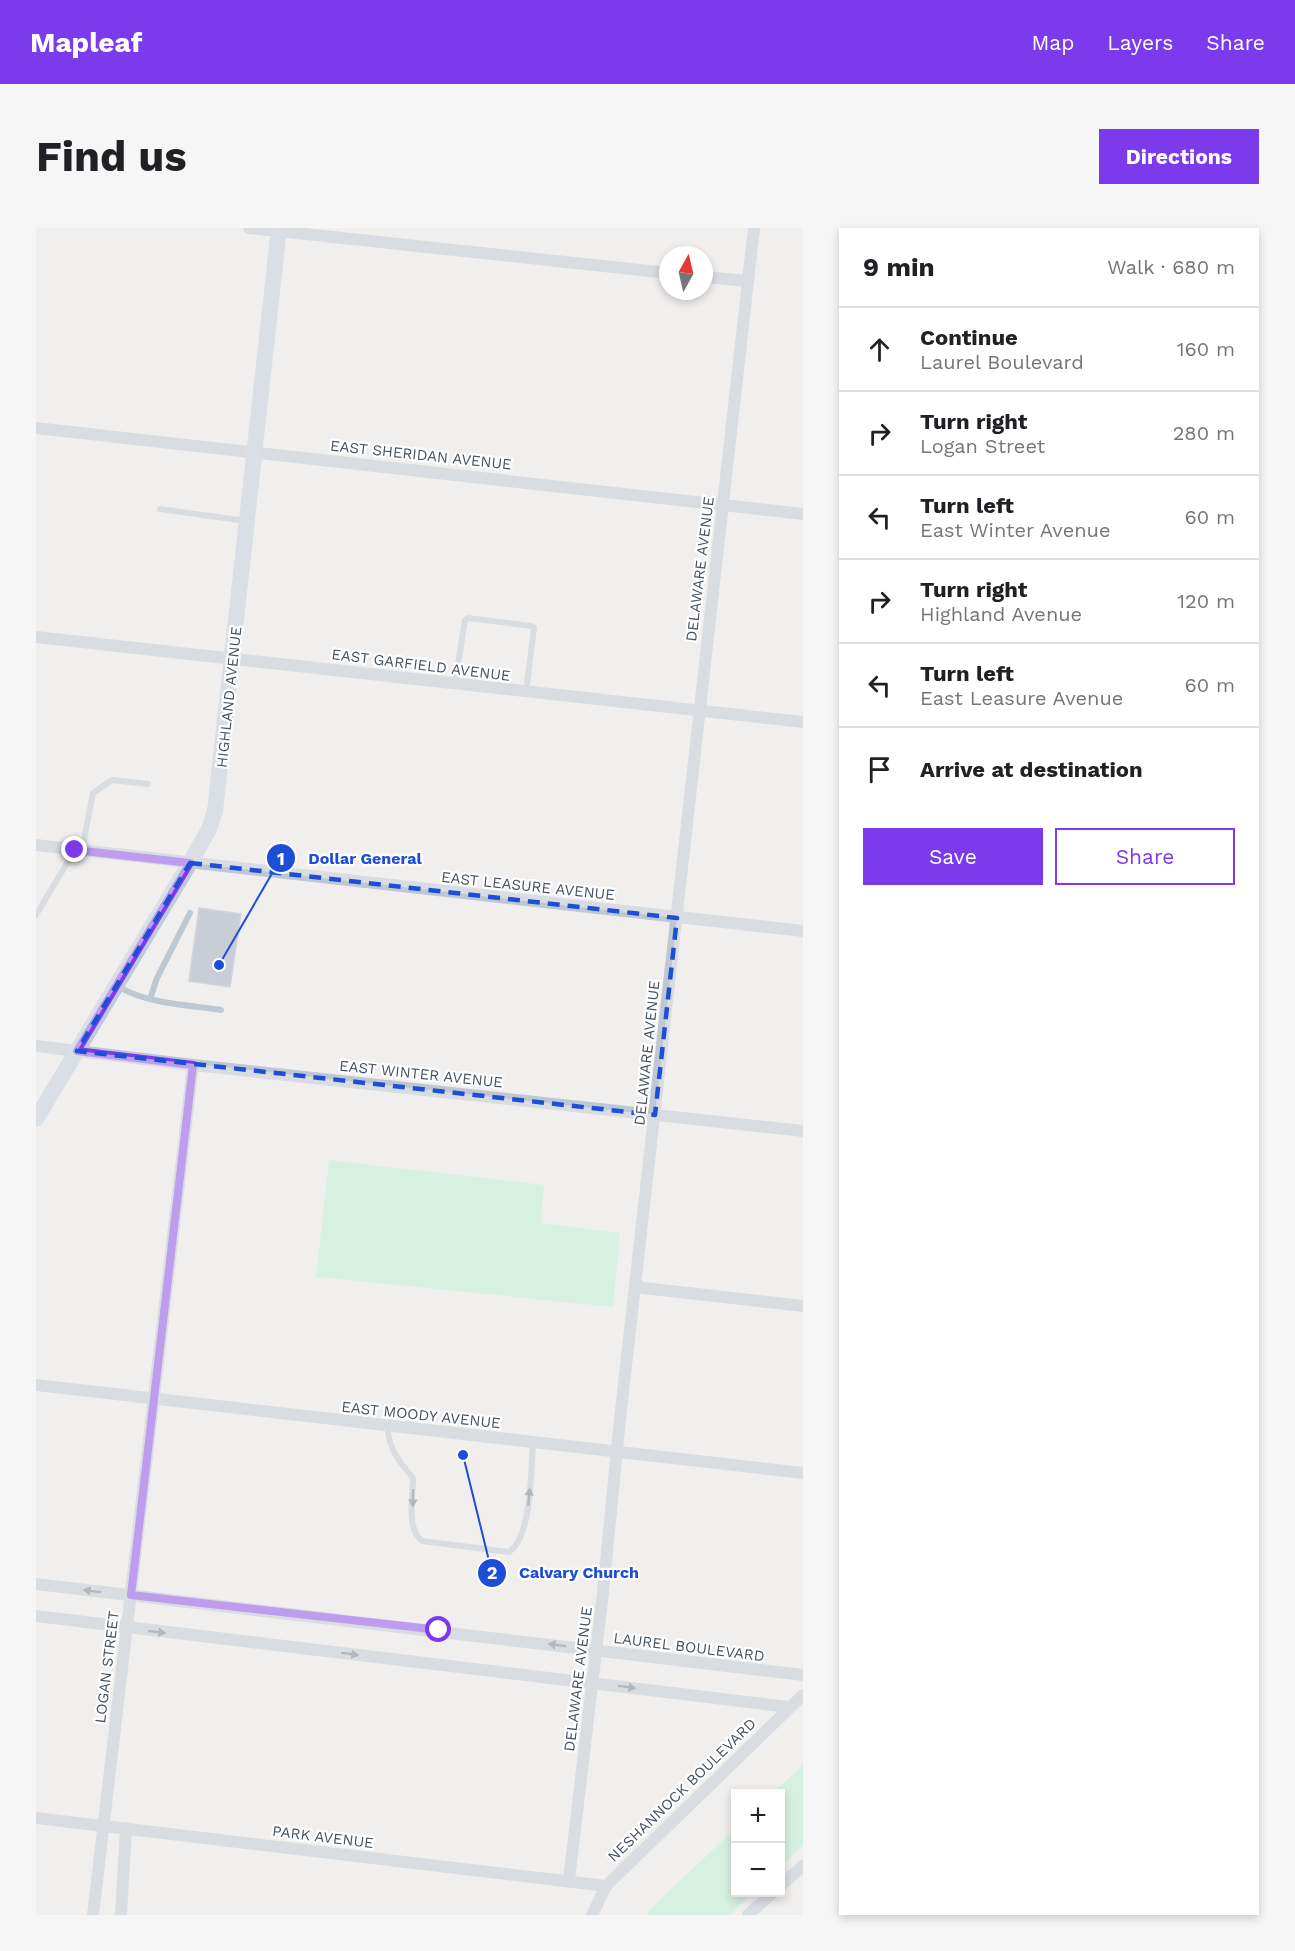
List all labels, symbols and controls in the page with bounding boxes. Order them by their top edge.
text: Mapleaf [30,26,142,59]
text: Map [1031,30,1074,55]
text: Layers [1107,30,1173,55]
text: Share [1206,30,1265,55]
button: Directions [1099,129,1259,184]
text: Find us [36,132,187,181]
north arrow [659,246,713,300]
text: 9 min [863,252,935,282]
text: Walk · 680 m [1107,255,1235,279]
text: Continue [920,325,1018,350]
icon: ahead [863,333,896,366]
text: 160 m [1177,337,1235,361]
text: Laurel Boulevard [920,350,1084,374]
text: Turn right [920,409,1027,434]
icon: right [863,417,896,450]
text: 280 m [1173,421,1235,445]
text: Logan Street [920,434,1045,458]
street label: EAST SHERIDAN AVENUE [329,437,513,473]
text: Turn left [920,493,1014,518]
street label: DELAWARE AVENUE [682,495,718,643]
icon: left [863,501,896,534]
text: 60 m [1185,505,1235,529]
text: East Winter Avenue [920,518,1111,542]
text: Turn right [920,577,1027,602]
icon: right [863,585,896,618]
text: 120 m [1177,589,1235,613]
text: Highland Avenue [920,602,1082,626]
street label: HIGHLAND AVENUE [213,625,245,769]
street label: EAST GARFIELD AVENUE [331,645,511,685]
text: Turn left [920,661,1014,686]
icon: left [863,669,896,702]
text: 60 m [1185,673,1235,697]
text: East Leasure Avenue [920,686,1123,710]
icon: arrive [863,753,896,786]
text: Arrive at destination [920,757,1143,782]
button: Save [863,828,1043,885]
button: Share [1055,828,1235,885]
route end [61,836,87,862]
callout: Dollar General [266,841,433,875]
text: 1 [277,848,285,869]
text: Dollar General [308,849,422,868]
street label: EAST LEASURE AVENUE [440,868,616,904]
street label: DELAWARE AVENUE [630,979,664,1127]
street label: EAST WINTER AVENUE [338,1056,504,1092]
street label: EAST MOODY AVENUE [340,1398,502,1432]
one-way arrow [524,1487,533,1506]
one-way arrow [408,1489,417,1508]
callout: Calvary Church [477,1556,651,1590]
text: 2 [487,1562,497,1583]
text: Calvary Church [519,1563,639,1582]
one-way arrow [83,1586,102,1595]
street label: DELAWARE AVENUE [560,1605,596,1753]
street label: LOGAN STREET [91,1610,123,1724]
route start [425,1616,451,1642]
one-way arrow [147,1627,166,1637]
street label: LAUREL BOULEVARD [612,1629,766,1665]
one-way arrow [548,1641,567,1650]
one-way arrow [341,1649,360,1659]
one-way arrow [618,1682,637,1691]
street label: NESHANNOCK BOULEVARD [604,1714,760,1866]
map controls [731,1789,785,1897]
button: + [731,1789,785,1843]
street label: PARK AVENUE [271,1822,375,1852]
button: − [731,1843,785,1897]

